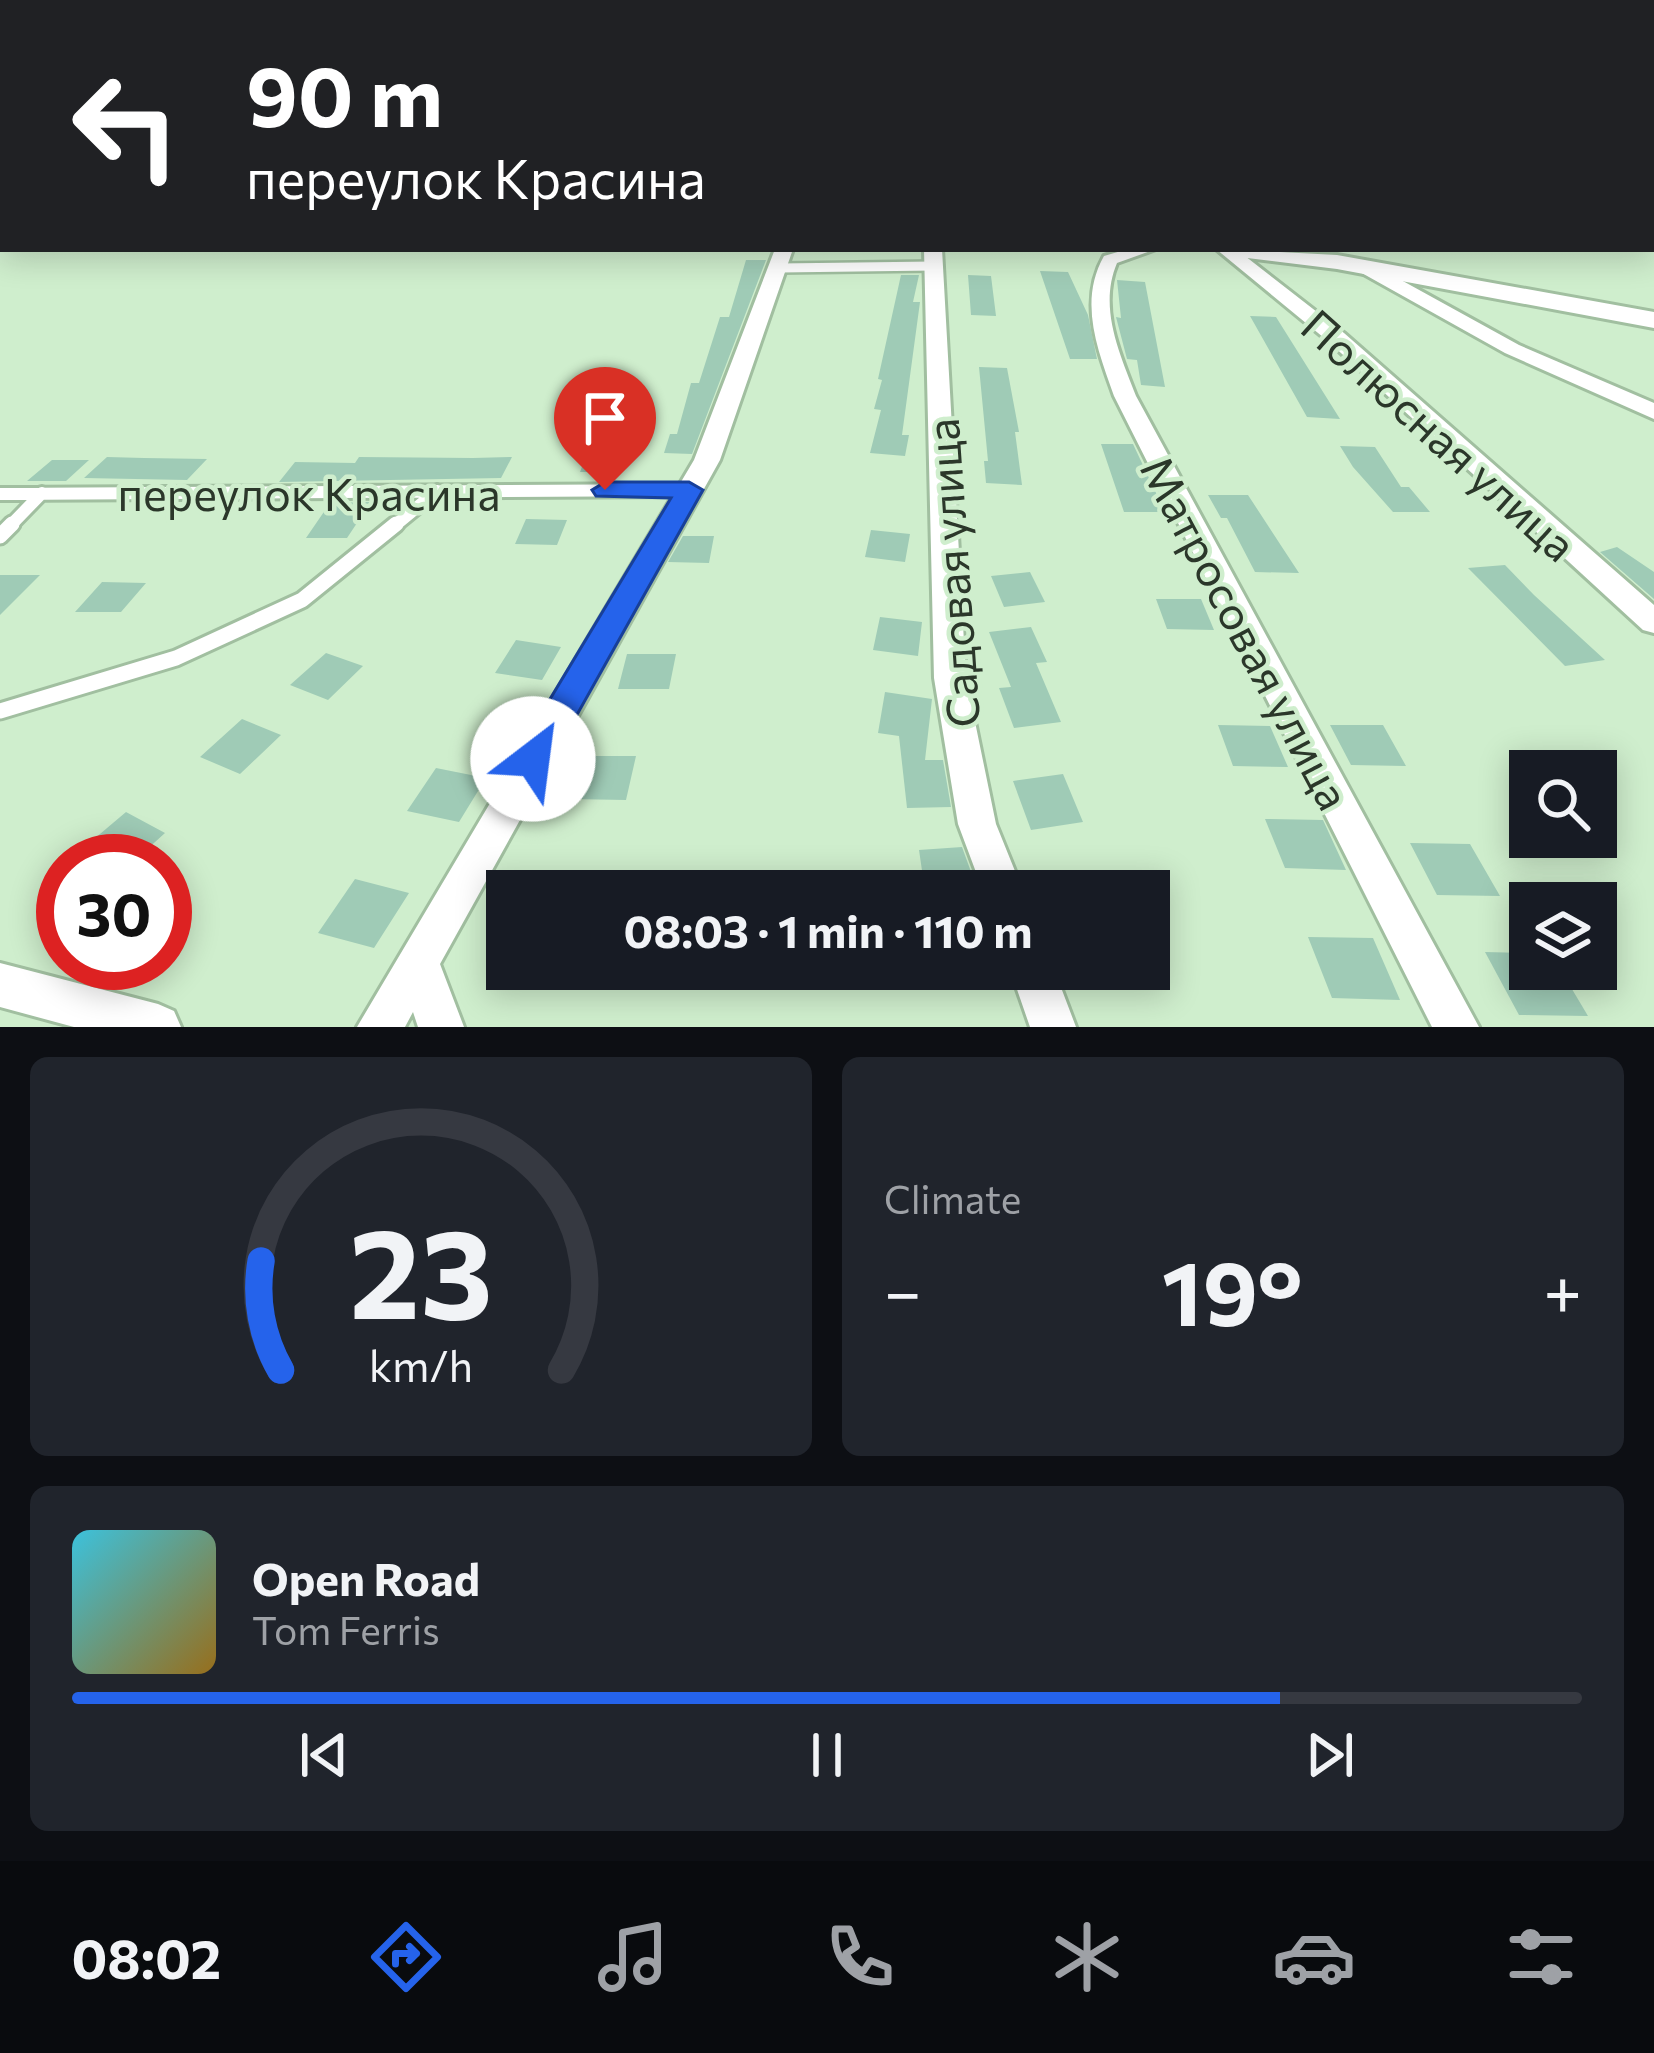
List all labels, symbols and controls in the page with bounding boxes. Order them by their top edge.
text: 90 m [246,42,443,144]
icon: left [48,48,204,204]
text: переулок Красина [246,144,706,210]
street label: Полюсная улица [1292,297,1588,571]
pin [554,367,656,490]
icon: arrive [572,385,638,451]
street label: Садовая улица [913,416,989,730]
street label: Матросовая улица [1131,446,1363,818]
street label: переулок Красина [117,465,501,520]
position arrow [470,696,596,822]
map controls [1509,750,1617,990]
button: search [1509,750,1617,858]
speed limit sign: 30 [36,834,192,990]
button: layers [1509,882,1617,990]
text: 08:03 · 1 min · 110 m [624,902,1032,957]
text: Climate [884,1174,1021,1222]
text: 23 [349,1192,493,1345]
text: 19° [1162,1234,1303,1345]
text: − [884,1249,922,1330]
text: + [1543,1249,1582,1330]
text: km/h [369,1337,473,1390]
text: Open Road [252,1550,480,1605]
text: Tom Ferris [252,1605,440,1653]
icon: previous [291,1722,357,1788]
icon: pause [794,1722,860,1788]
icon: next [1297,1722,1363,1788]
icon: directions [364,1915,448,1999]
icon: music [591,1915,675,1999]
icon: phone [818,1915,902,1999]
icon: climate [1045,1915,1129,1999]
icon: car [1272,1915,1356,1999]
icon: filters [1499,1915,1583,1999]
text: 08:02 [71,1924,221,1990]

